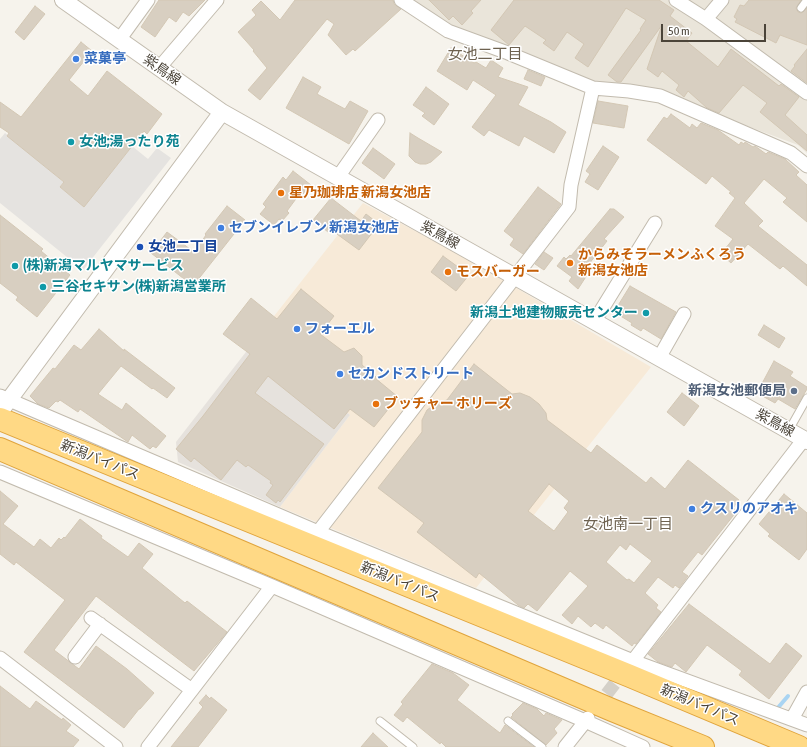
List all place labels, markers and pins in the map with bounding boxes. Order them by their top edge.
place label: 菜菓亭 [84,51,126,67]
marker: 菜菓亭 [71,54,81,64]
place label: 女池;湯ったり苑 [79,134,179,150]
marker: 女池;湯ったり苑 [66,137,76,147]
place label: 星乃珈琲店 新潟女池店 [289,185,431,201]
marker: 星乃珈琲店 新潟女池店 [276,188,286,198]
place label: セブンイレブン 新潟女池店 [229,220,399,236]
marker: セブンイレブン 新潟女池店 [216,223,226,233]
place label: 女池二丁目 [148,239,218,255]
marker: 女池二丁目 [135,242,145,252]
place label: からみそラーメンふくろう 新潟女池店 [578,247,746,280]
place label: (株)新潟マルヤマサービス [23,258,184,274]
marker: からみそラーメンふくろう 新潟女池店 [565,258,575,268]
marker: (株)新潟マルヤマサービス [10,261,20,271]
place label: モスバーガー [456,264,540,280]
marker: モスバーガー [443,267,453,277]
place label: 三谷セキサン(株)新潟営業所 [51,279,226,295]
marker: 三谷セキサン(株)新潟営業所 [38,282,48,292]
place label: 新潟土地建物販売センター [470,305,638,321]
marker: 新潟土地建物販売センター [641,308,651,318]
place label: フォーエル [305,321,375,337]
marker: フォーエル [292,324,302,334]
place label: セカンドストリート [348,366,474,382]
marker: セカンドストリート [335,369,345,379]
place label: 新潟女池郵便局 [688,383,786,399]
marker: 新潟女池郵便局 [789,386,799,396]
place label: ブッチャー ホリーズ [384,396,512,412]
marker: ブッチャー ホリーズ [371,399,381,409]
place label: クスリのアオキ [700,501,798,517]
marker: クスリのアオキ [687,504,697,514]

